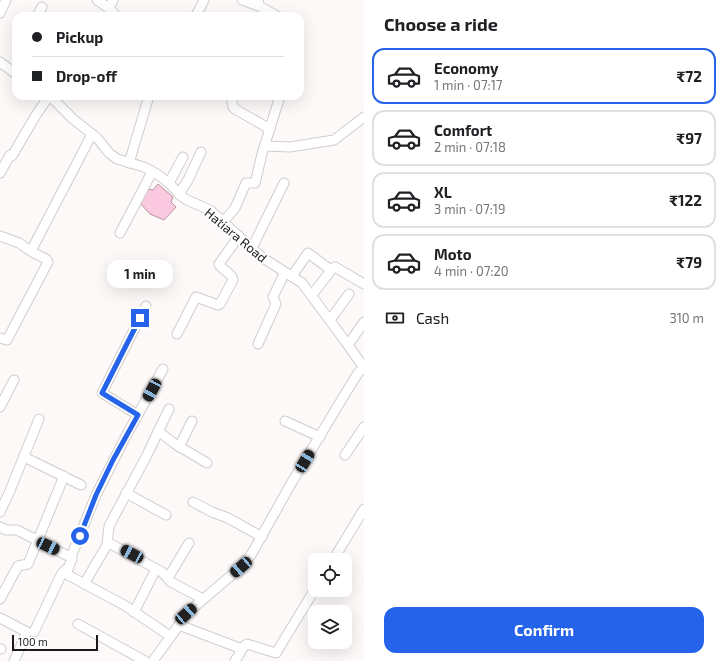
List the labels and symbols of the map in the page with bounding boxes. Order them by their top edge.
street label: Hatiara Road [202,204,270,266]
callout: 1 min [107,260,173,288]
route end [131,309,149,327]
car [141,377,163,403]
car [294,448,316,474]
route start [71,527,89,545]
car [35,535,61,557]
car [119,543,145,565]
car [228,555,254,579]
car [173,602,199,626]
scale bar [12,633,98,652]

